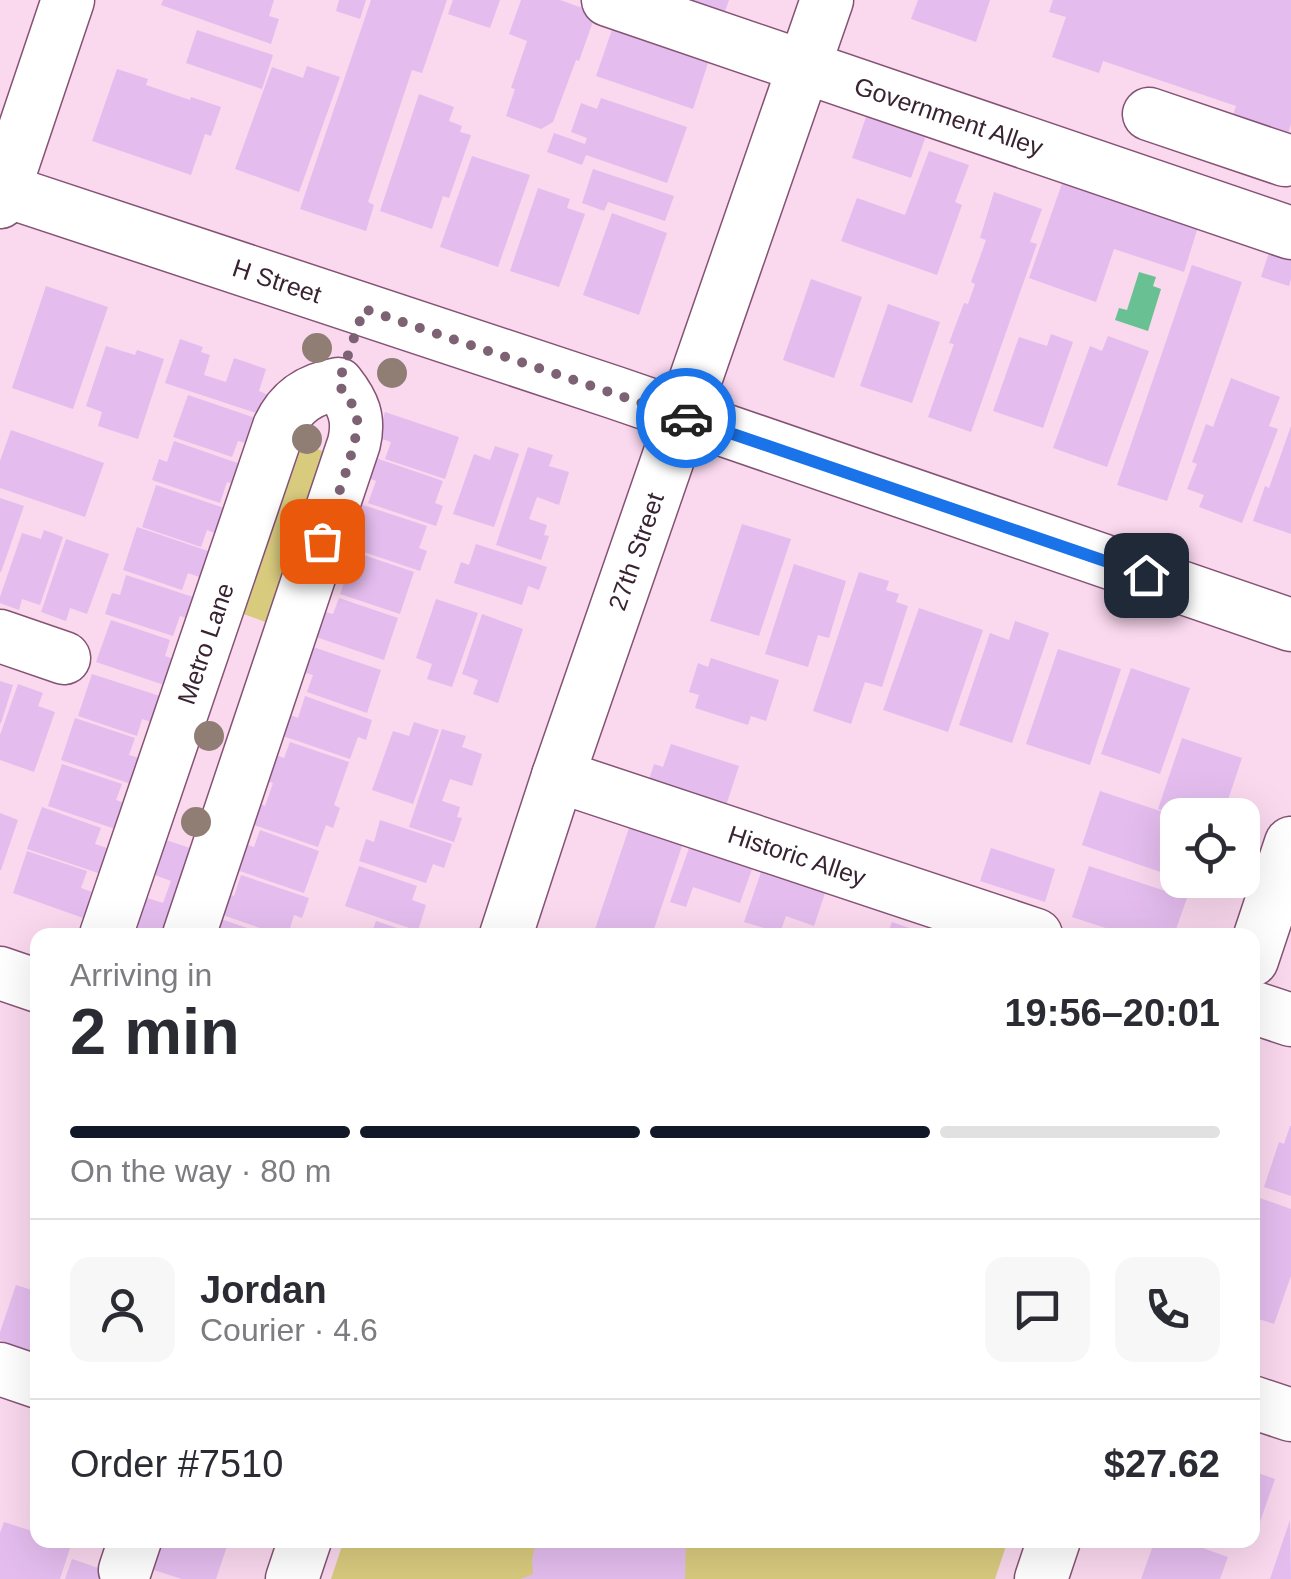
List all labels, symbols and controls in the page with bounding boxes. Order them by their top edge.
street label: Government Alley [851,71,1047,162]
street label: H Street [229,253,325,309]
courier [636,368,736,468]
icon: car [659,391,714,446]
street label: 27th Street [603,489,669,614]
pin [280,499,365,584]
icon: bag [295,514,350,569]
pin [1104,533,1189,618]
icon: home [1119,548,1174,603]
street label: Metro Lane [172,579,239,708]
map controls [1160,798,1260,898]
button: locate [1160,798,1260,898]
street label: Historic Alley [725,820,870,892]
text: Arriving in [70,957,212,993]
text: 19:56–20:01 [1004,992,1220,1034]
text: 2 min [70,995,240,1068]
text: On the way · 80 m [70,1153,331,1189]
button: person [70,1257,175,1362]
button: chat [985,1257,1090,1362]
button: phone [1115,1257,1220,1362]
text: Jordan [200,1269,327,1311]
text: Courier · 4.6 [200,1312,378,1348]
text: Order #7510 [70,1443,283,1485]
text: $27.62 [1104,1443,1220,1485]

